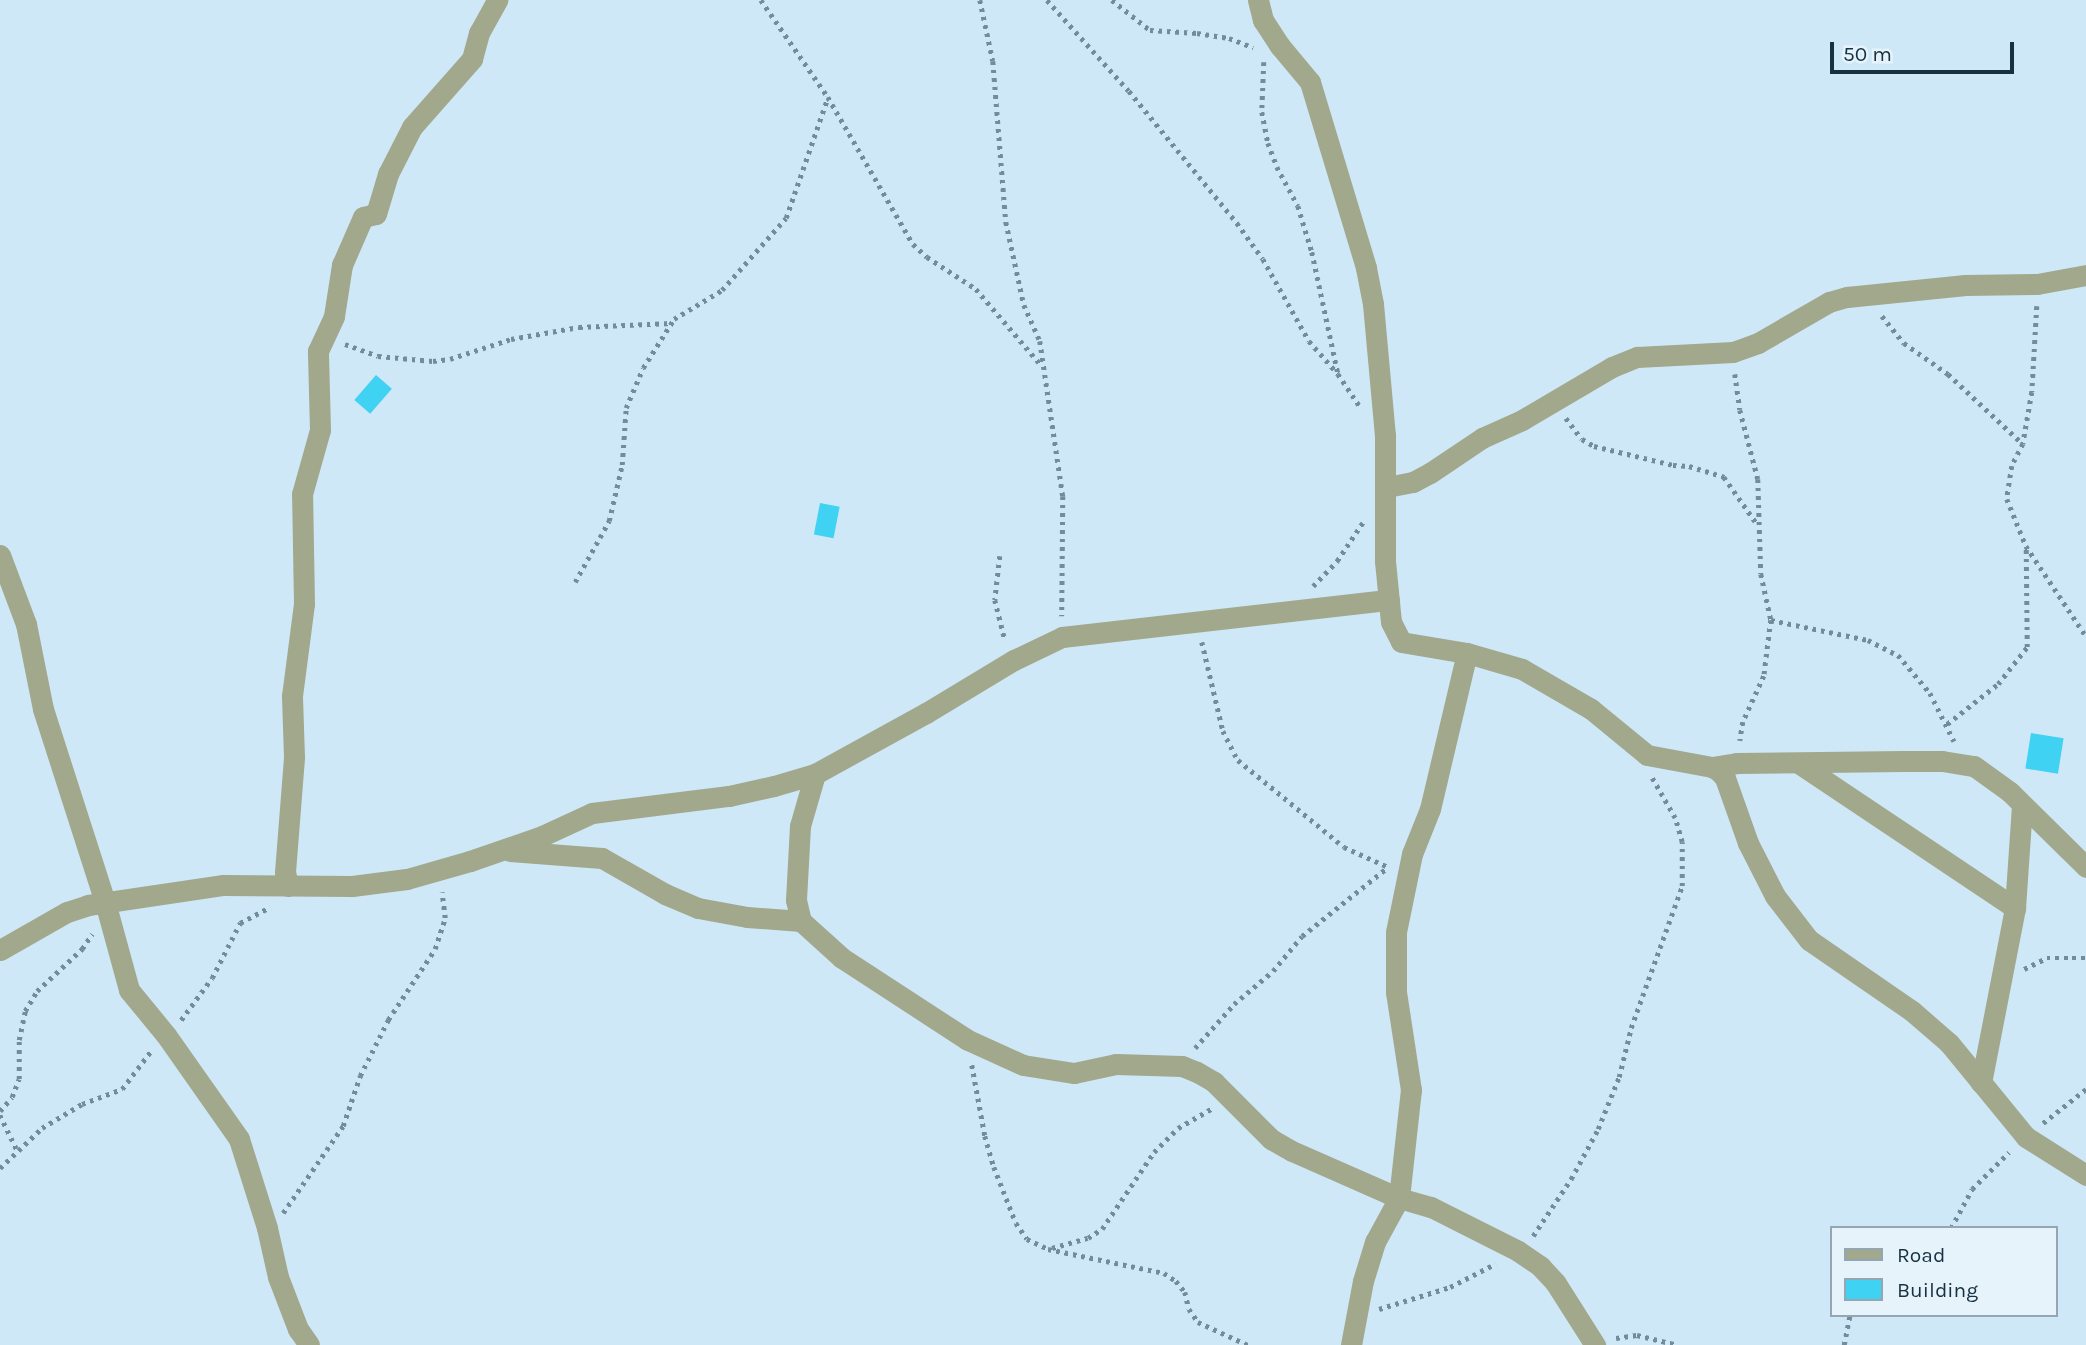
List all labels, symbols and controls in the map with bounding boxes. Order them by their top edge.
scale bar [1834,28,2018,72]
text: 50 m [1843,42,1892,66]
legend [1830,1226,2058,1317]
text: Road [1897,1243,1945,1267]
text: Building [1897,1278,1978,1302]

